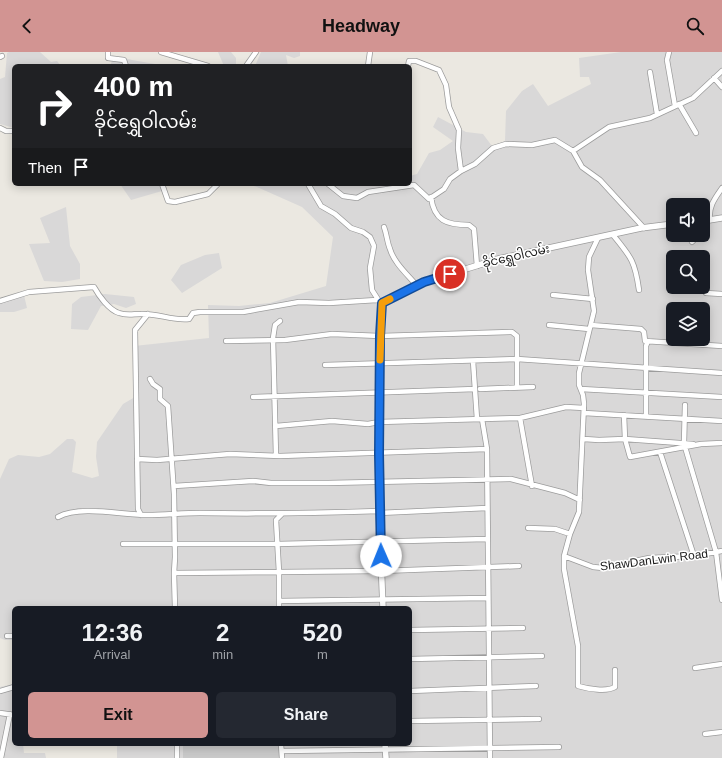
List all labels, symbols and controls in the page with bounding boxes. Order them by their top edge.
icon: back [16,15,38,37]
icon: search [684,15,706,37]
text: Headway [322,16,400,36]
text: 400 m [94,71,173,102]
icon: right [28,80,80,132]
text: ခိုင်ရွှေဝါလမ်း [94,112,197,132]
icon: arrive [70,156,92,178]
text: Then [28,159,62,176]
map controls [666,198,710,346]
button: sound [666,198,710,242]
street label: ခိုင်ရွှေဝါလမ်း [481,240,552,273]
button: search [666,250,710,294]
pin [433,257,467,291]
icon: arrive [439,263,461,285]
button: layers [666,302,710,346]
position arrow [360,535,402,577]
street label: ShawDanLwin Road [599,546,709,574]
text: 12:36 [81,619,143,646]
text: 2 [216,619,229,646]
text: 520 [303,619,343,646]
text: Arrival [94,647,131,662]
text: min [212,647,233,662]
text: m [317,647,328,662]
button: Exit [28,692,208,738]
button: Share [216,692,396,738]

